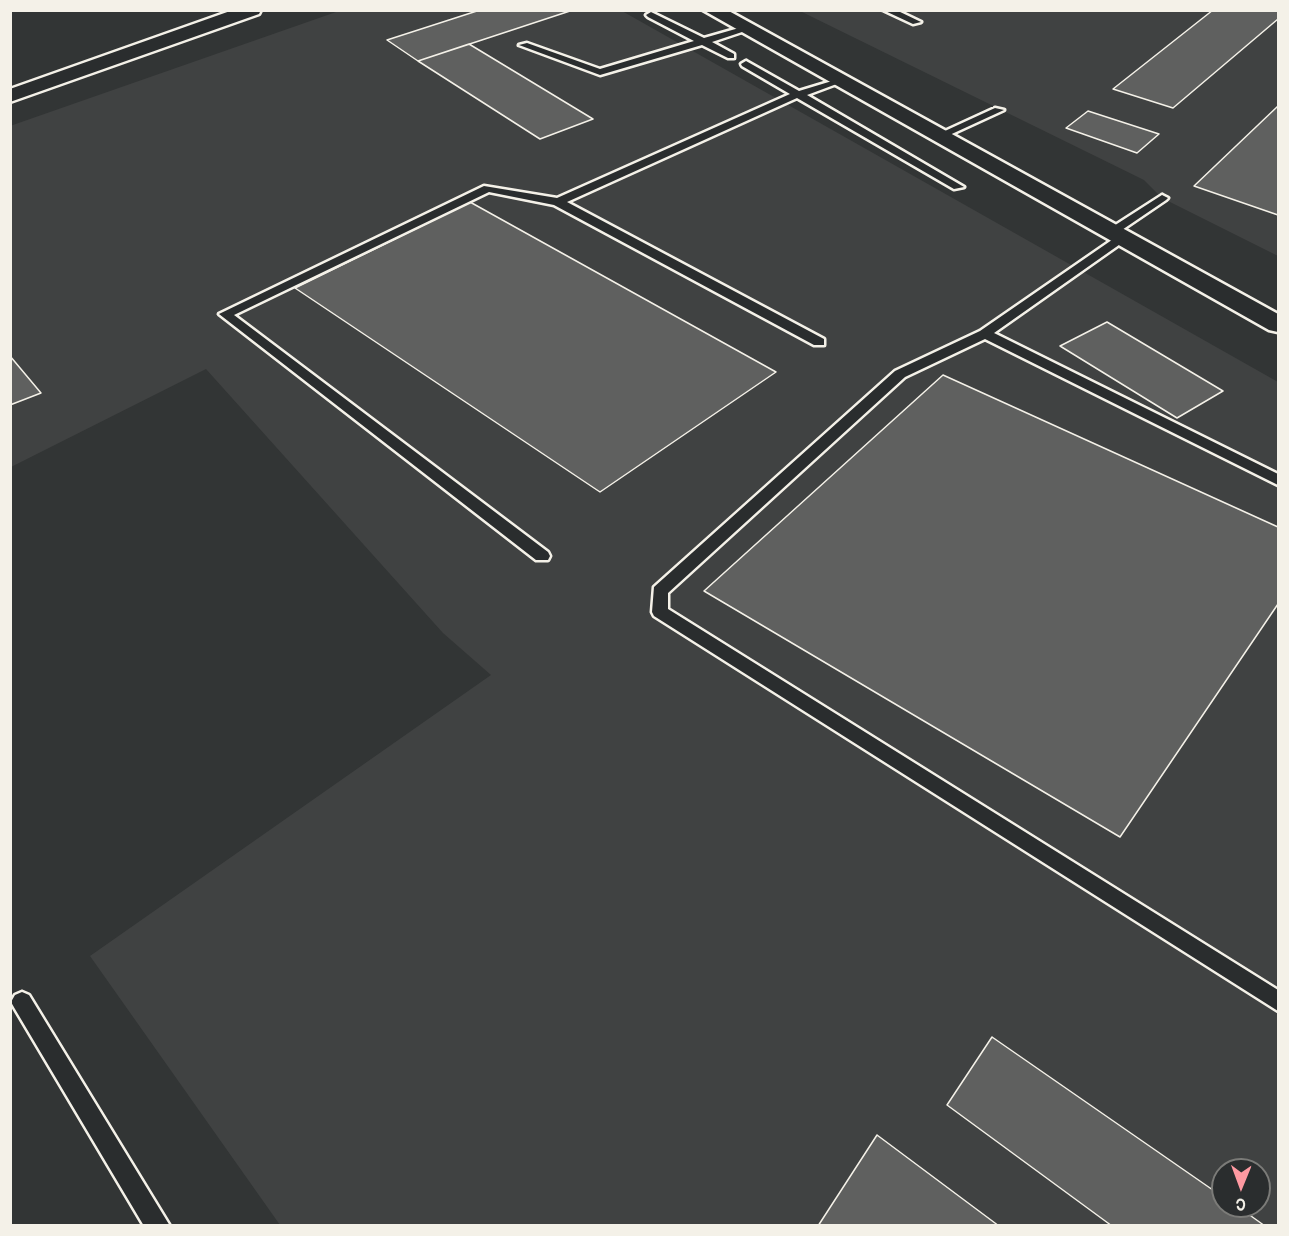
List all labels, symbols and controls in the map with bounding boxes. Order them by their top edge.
north arrow [1211,1158,1271,1218]
text: С [1236,1194,1246,1214]

